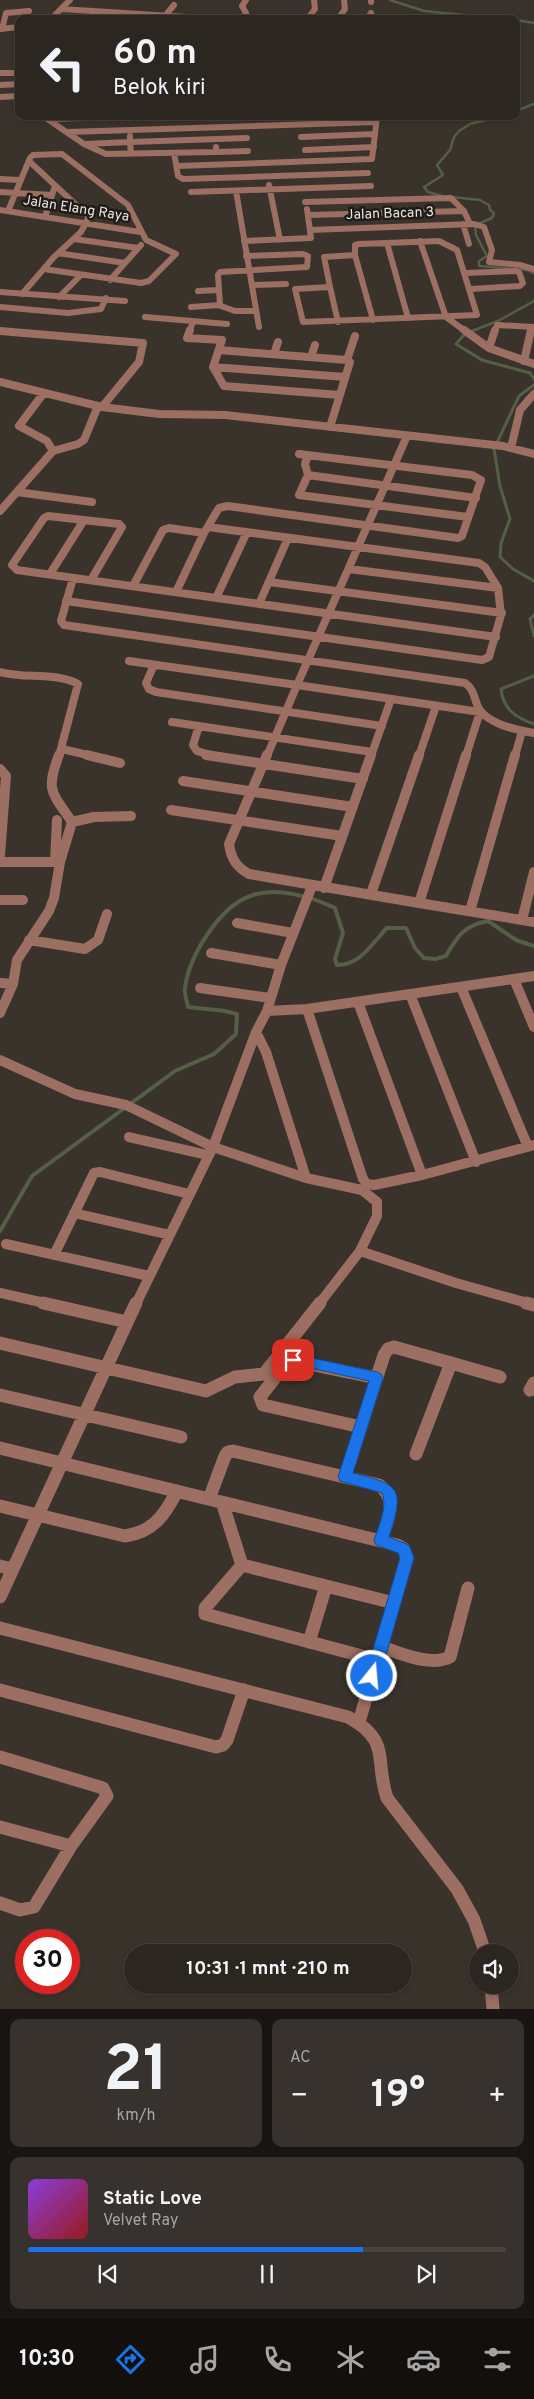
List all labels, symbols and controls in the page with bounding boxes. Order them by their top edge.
text: 60 m [113,32,197,76]
icon: left [30,35,95,100]
text: Belok kiri [113,75,206,102]
street label: Jalan Elang Raya [22,192,130,226]
street label: Jalan Bacan 3 [346,204,434,224]
pin [272,1339,314,1381]
icon: arrive [279,1346,307,1374]
position arrow [345,1649,397,1701]
speed limit sign: 30 [15,1929,80,1994]
map controls [469,1944,519,1994]
button: sound [469,1944,519,1994]
text: 10:31 · 1 mnt · 210 m [186,1957,350,1981]
text: 21 [103,2032,169,2114]
text: AC [290,2048,311,2068]
text: 19° [371,2072,425,2121]
text: − [290,2079,308,2115]
text: + [488,2079,506,2115]
text: km/h [117,2106,155,2126]
text: Static Love [103,2187,202,2211]
text: Velvet Ray [103,2211,178,2231]
icon: previous [94,2260,122,2288]
icon: pause [253,2260,281,2288]
icon: next [412,2260,440,2288]
icon: directions [113,2342,148,2377]
icon: music [187,2342,222,2377]
icon: phone [260,2342,295,2377]
icon: climate [333,2342,368,2377]
icon: car [406,2342,441,2377]
icon: filters [480,2342,515,2377]
text: 10:30 [19,2346,75,2373]

